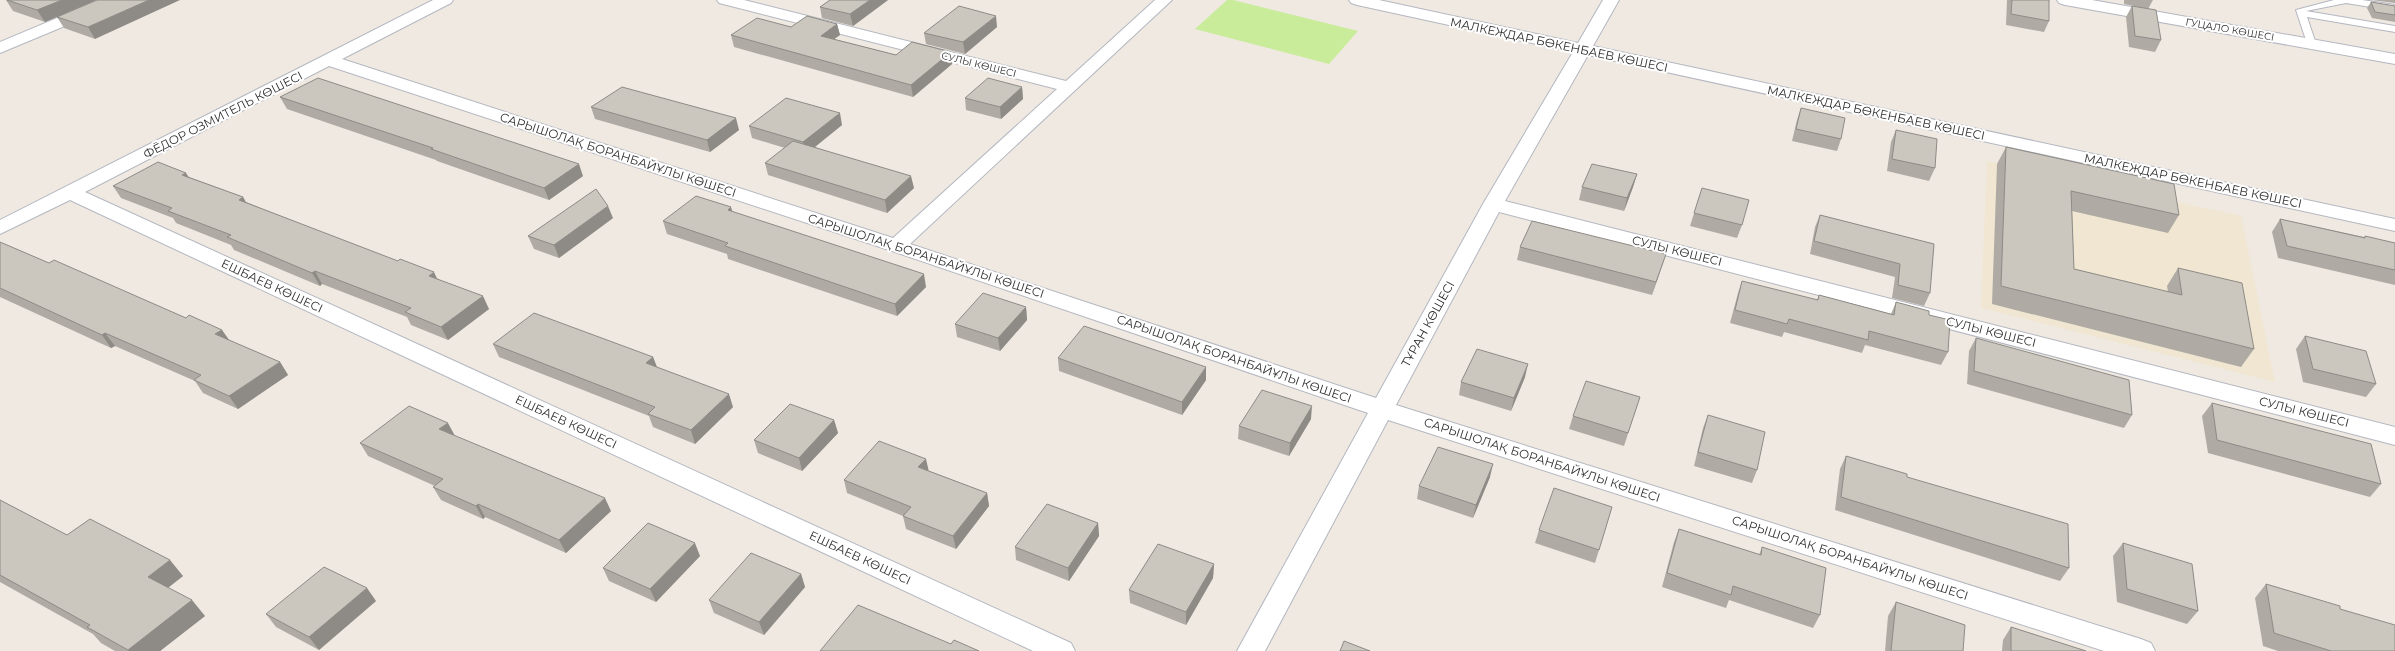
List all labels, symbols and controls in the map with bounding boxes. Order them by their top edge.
street label: МАЛКЕЖДАР БӨКЕНБАЕВ КӨШЕСІ [1449,14,1669,75]
street label: ГУЦАЛО КӨШЕСІ [2185,15,2275,44]
street label: СУЛЫ КӨШЕСІ [940,49,1018,80]
street label: ФЁДОР ОЗМИТЕЛЬ КӨШЕСІ [141,68,305,161]
street label: МАЛКЕЖДАР БӨКЕНБАЕВ КӨШЕСІ [1766,82,1986,143]
street label: САРЫШОЛАҚ БОРАНБАЙҰЛЫ КӨШЕСІ [498,109,738,200]
street label: МАЛКЕЖДАР БӨКЕНБАЕВ КӨШЕСІ [2083,150,2303,211]
street label: САРЫШОЛАҚ БОРАНБАЙҰЛЫ КӨШЕСІ [806,210,1046,301]
street label: СУЛЫ КӨШЕСІ [1631,232,1724,269]
street label: ЕШБАЕВ КӨШЕСІ [219,255,325,316]
street label: ТҰРАН КӨШЕСІ [1398,278,1457,369]
street label: САРЫШОЛАҚ БОРАНБАЙҰЛЫ КӨШЕСІ [1115,311,1354,406]
street label: СУЛЫ КӨШЕСІ [1945,313,2038,350]
street label: ЕШБАЕВ КӨШЕСІ [513,391,619,452]
street label: СУЛЫ КӨШЕСІ [2258,393,2351,430]
street label: САРЫШОЛАҚ БОРАНБАЙҰЛЫ КӨШЕСІ [1422,414,1662,505]
street label: САРЫШОЛАҚ БОРАНБАЙҰЛЫ КӨШЕСІ [1730,512,1970,603]
street label: ЕШБАЕВ КӨШЕСІ [807,527,913,588]

